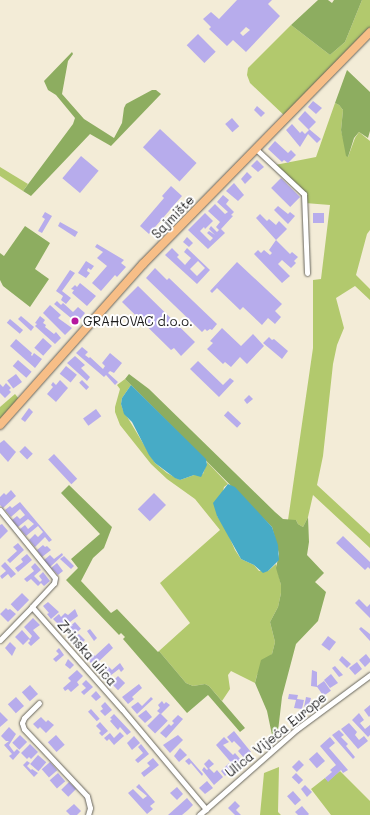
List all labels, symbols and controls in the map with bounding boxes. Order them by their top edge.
street label: Sajmište [149,192,197,242]
place label: GRAHOVAC d.o.o. [83,313,193,329]
marker: GRAHOVAC d.o.o. [70,316,80,326]
street label: Zrinska ulica [54,617,120,689]
street label: Ulica Vijeća Europe [222,690,330,780]

